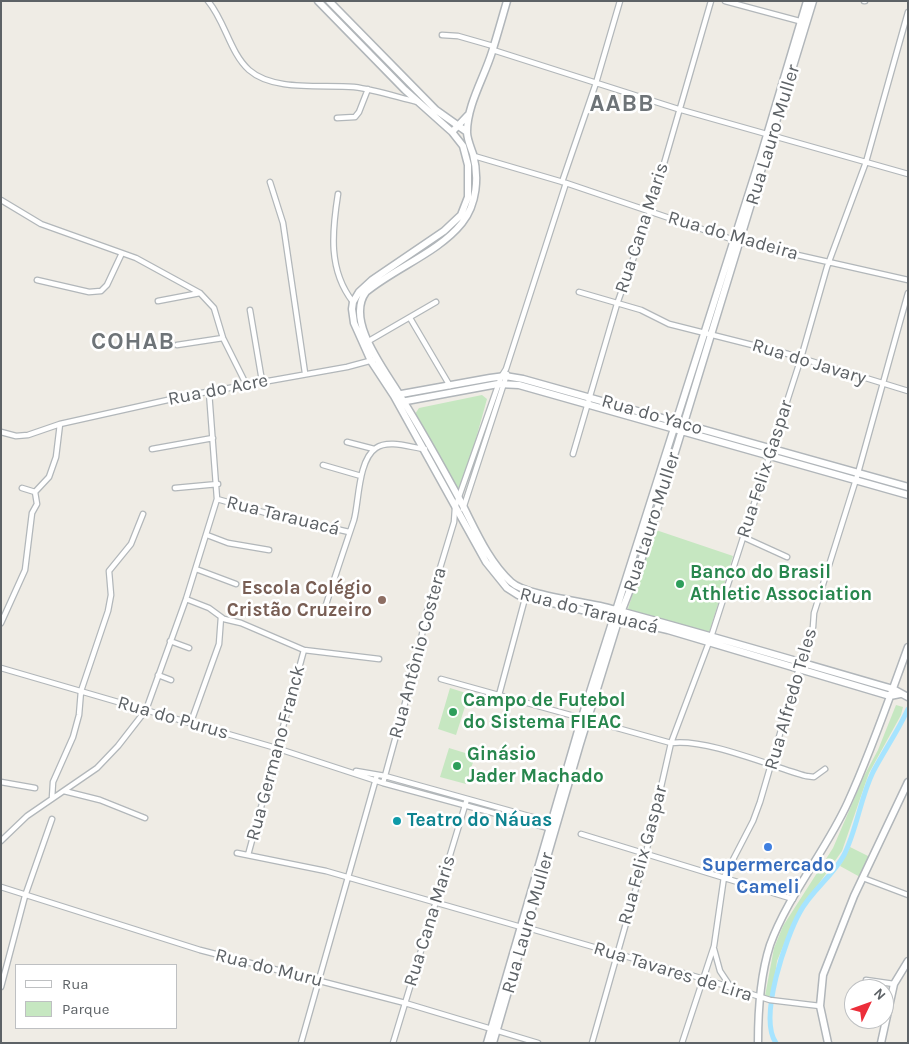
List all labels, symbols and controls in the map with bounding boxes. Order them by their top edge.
street label: Rua Lauro Muller [741,62,805,208]
district label: AABB [589,90,655,118]
street label: Rua Cana Maris [610,160,674,296]
street label: Rua do Madeira [665,206,801,266]
district label: COHAB [90,328,176,356]
street label: Rua do Javary [749,334,869,390]
street label: Rua do Acre [166,369,270,411]
street label: Rua do Yaco [599,390,705,440]
street label: Rua Felix Gaspar [732,397,798,541]
street label: Rua Lauro Muller [619,449,685,595]
street label: Rua Tarauacá [224,491,342,541]
place label: Banco do Brasil Athletic Association [690,562,872,606]
street label: Rua Antônio Costera [384,565,452,741]
place label: Escola Colégio Cristão Cruzeiro [227,578,372,622]
marker: Banco do Brasil Athletic Association [674,578,686,590]
street label: Rua do Tarauacá [517,583,661,639]
marker: Escola Colégio Cristão Cruzeiro [376,594,388,606]
street label: Rua Alfredo Teles [760,625,822,773]
street label: Rua Germano Franck [242,663,310,843]
place label: Campo de Futebol do Sistema FIEAC [463,690,625,734]
street label: Rua do Purus [115,691,231,745]
marker: Campo de Futebol do Sistema FIEAC [447,706,459,718]
place label: Ginásio Jader Machado [467,744,604,788]
marker: Ginásio Jader Machado [451,760,463,772]
street label: Rua Felix Gaspar [613,783,673,927]
place label: Teatro do Náuas [407,810,552,832]
marker: Teatro do Náuas [391,815,403,827]
marker: Supermercado Cameli [762,841,774,853]
street label: Rua Lauro Muller [497,850,559,996]
street label: Rua Cana Maris [399,853,461,989]
place label: Supermercado Cameli [702,855,834,899]
street label: Rua Tavares de Lira [591,937,755,1007]
street label: Rua do Muru [213,944,325,992]
legend [15,964,178,1029]
text: Rua [62,975,89,993]
north arrow [844,979,894,1029]
text: N [870,985,889,1004]
text: Parque [62,1000,110,1018]

